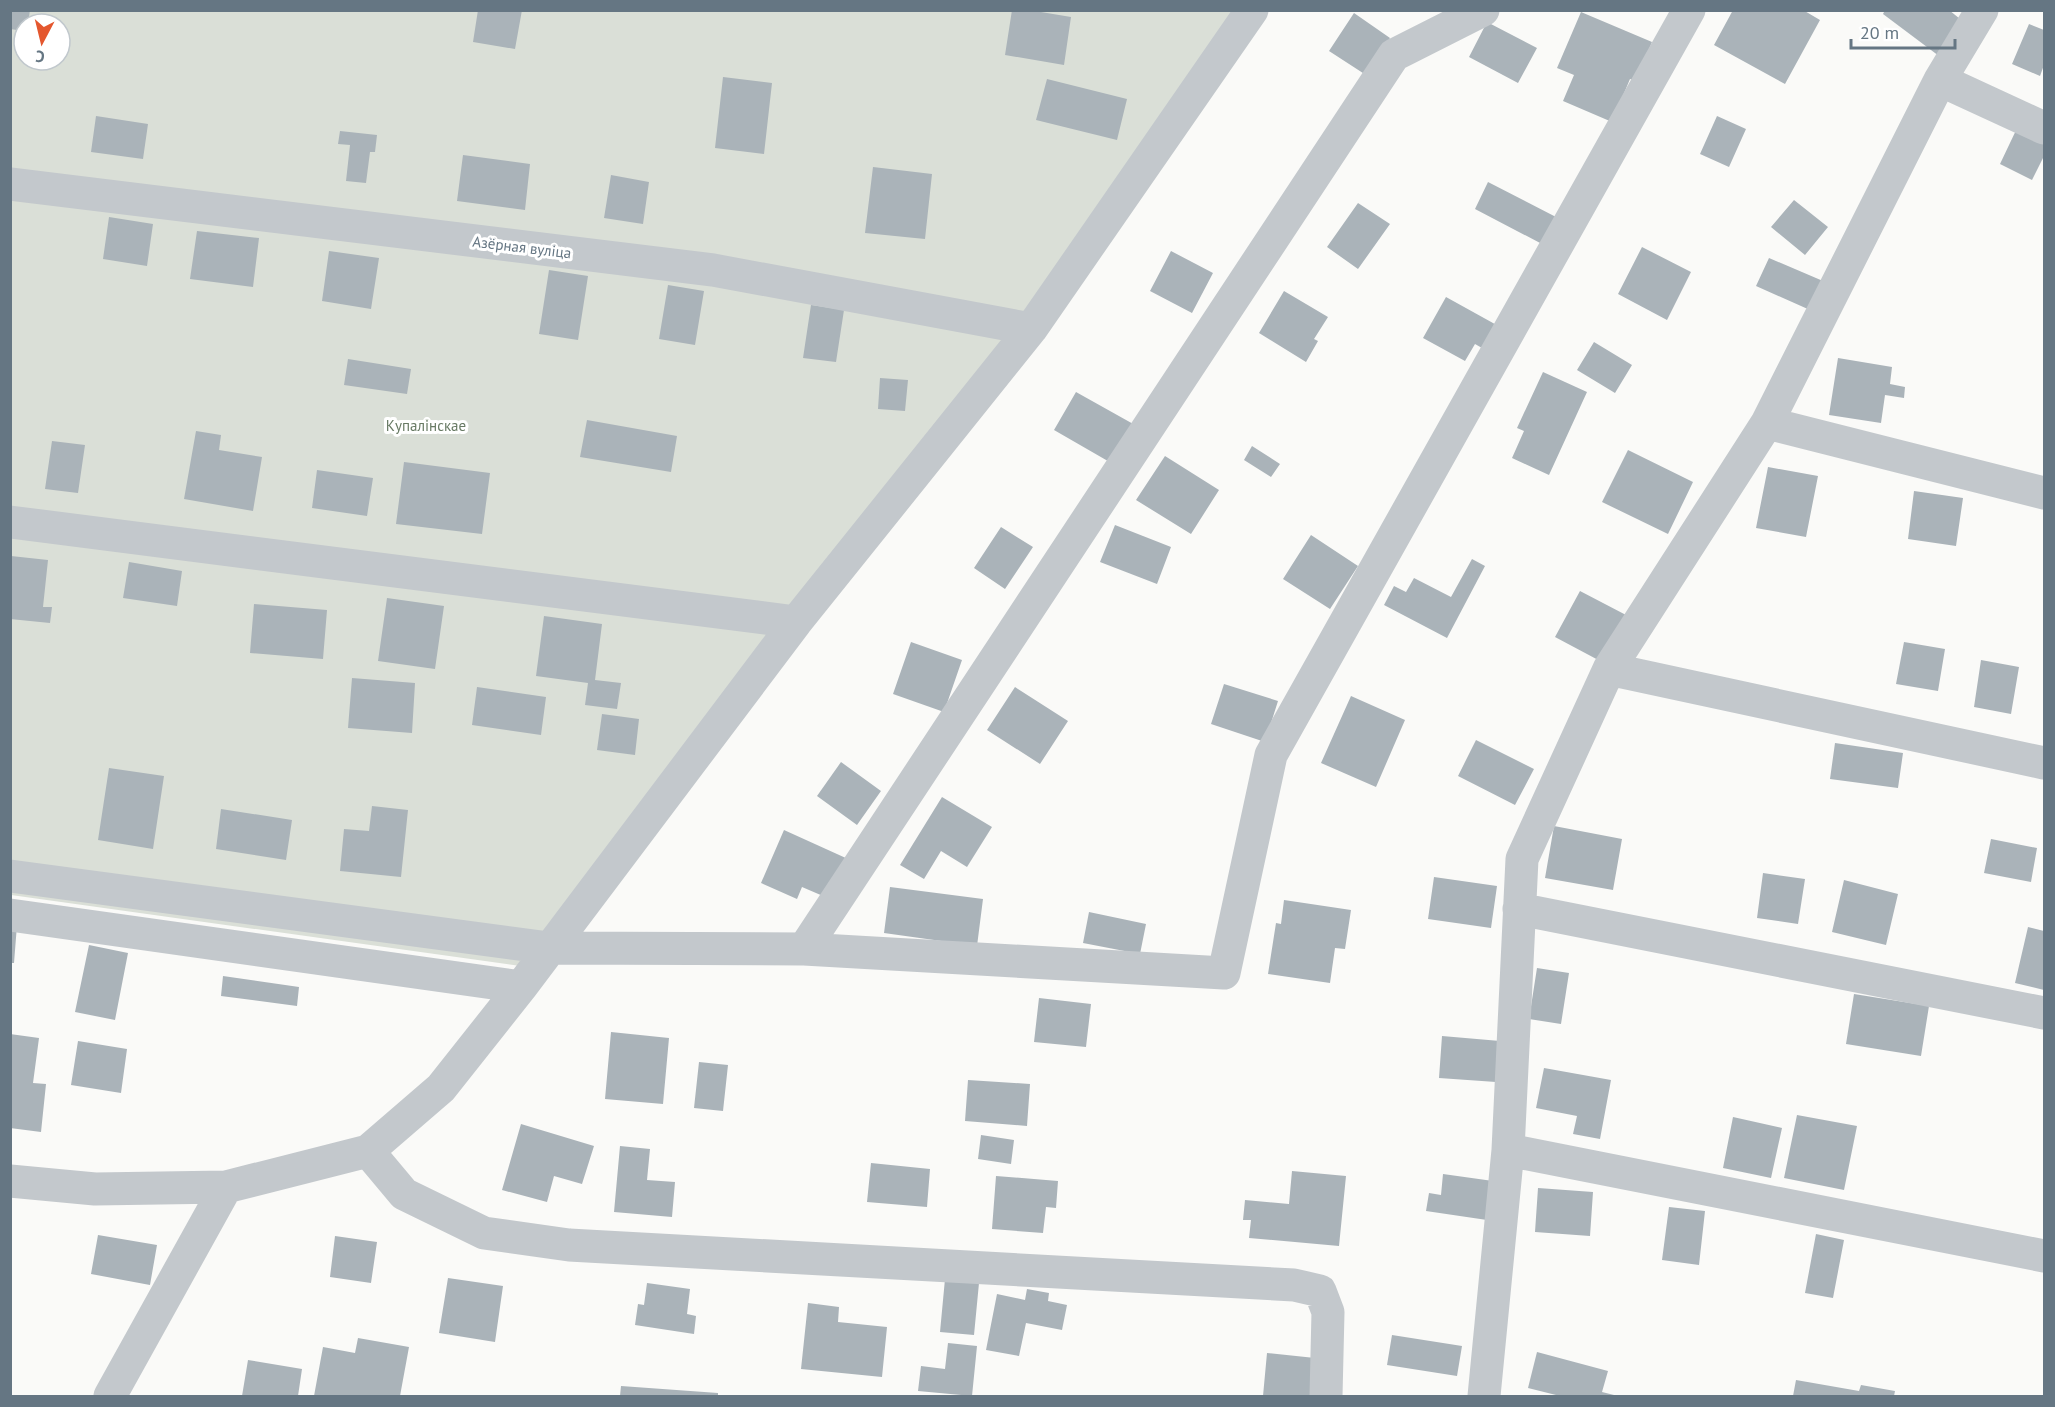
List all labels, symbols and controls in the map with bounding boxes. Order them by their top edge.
north arrow [12,12,72,72]
scale bar [1851,12,1954,50]
text: 20 m [1860,21,1899,44]
text: С [34,46,46,67]
street label: Азёрная вуліца [472,232,572,262]
park label: Купалінскае [386,416,466,435]

